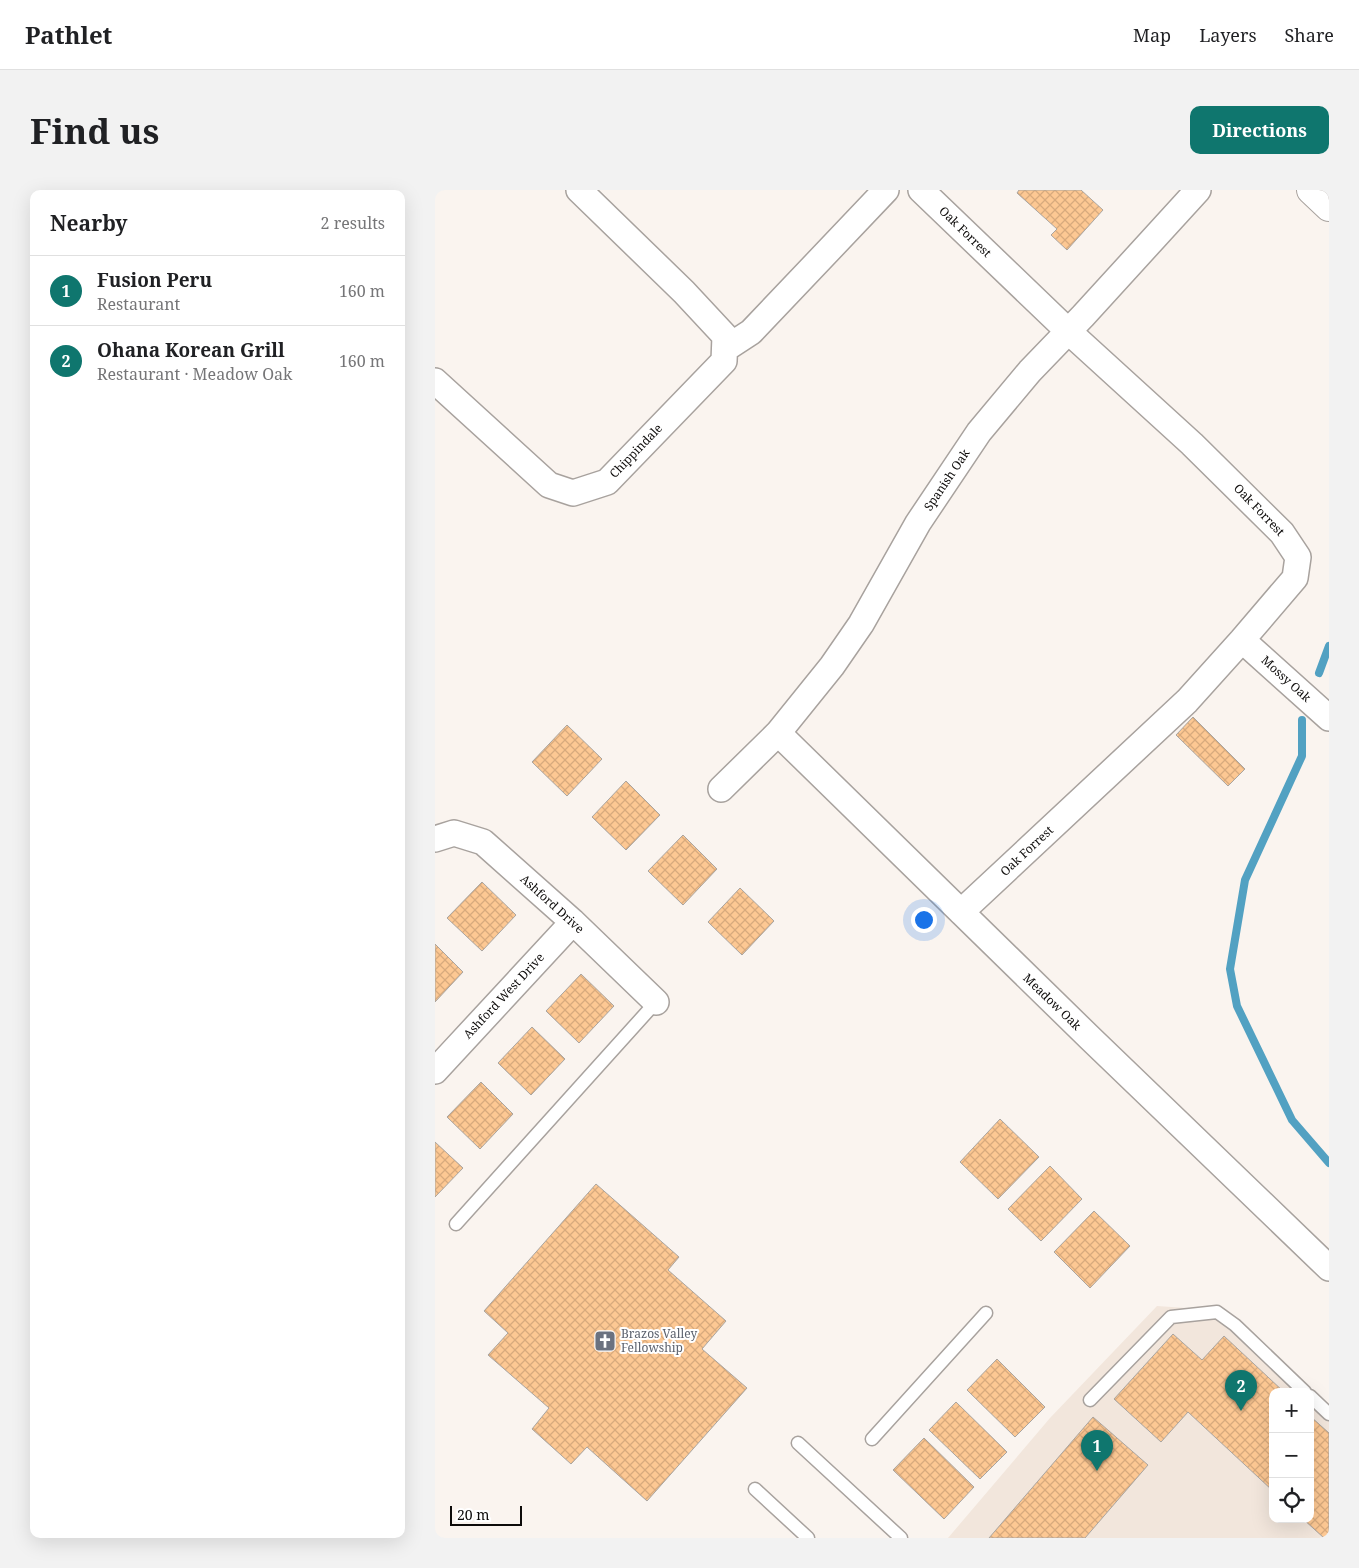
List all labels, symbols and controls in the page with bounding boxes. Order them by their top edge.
text: Pathlet [25,18,112,51]
text: Map [1133,23,1171,47]
text: Layers [1199,23,1257,47]
text: Share [1285,23,1334,47]
button: Directions [1190,106,1329,154]
text: Find us [30,107,159,154]
street label: Oak Forrest [935,202,995,261]
text: Nearby [50,209,128,237]
text: 2 results [321,212,385,234]
text: Fusion Peru [97,267,212,293]
text: 1 [61,280,71,302]
text: 160 m [339,280,385,302]
text: Restaurant [97,293,180,315]
text: Ohana Korean Grill [97,337,285,363]
text: 2 [61,350,71,372]
text: 160 m [339,350,385,372]
text: Restaurant · Meadow Oak [97,363,292,385]
street label: Chippindale [605,420,666,482]
street label: Spanish Oak [920,445,974,514]
street label: Oak Forrest [1230,480,1289,540]
street label: Mossy Oak [1258,652,1316,706]
street label: Oak Forrest [996,822,1057,880]
street label: Ashford Drive [517,870,588,937]
your location [911,907,937,933]
street label: Ashford West Drive [459,949,548,1042]
street label: Meadow Oak [1020,970,1086,1034]
place label: Brazos Valley Fellowship [621,1325,698,1356]
church icon: Brazos Valley Fellowship [593,1329,617,1353]
pin: 2 [1225,1370,1257,1411]
map controls [1269,1388,1314,1523]
button: + [1269,1388,1314,1433]
pin: 1 [1081,1430,1113,1471]
button: − [1269,1433,1314,1478]
button: locate [1269,1478,1314,1523]
scale bar [450,1503,523,1526]
text: 20 m [457,1505,490,1524]

